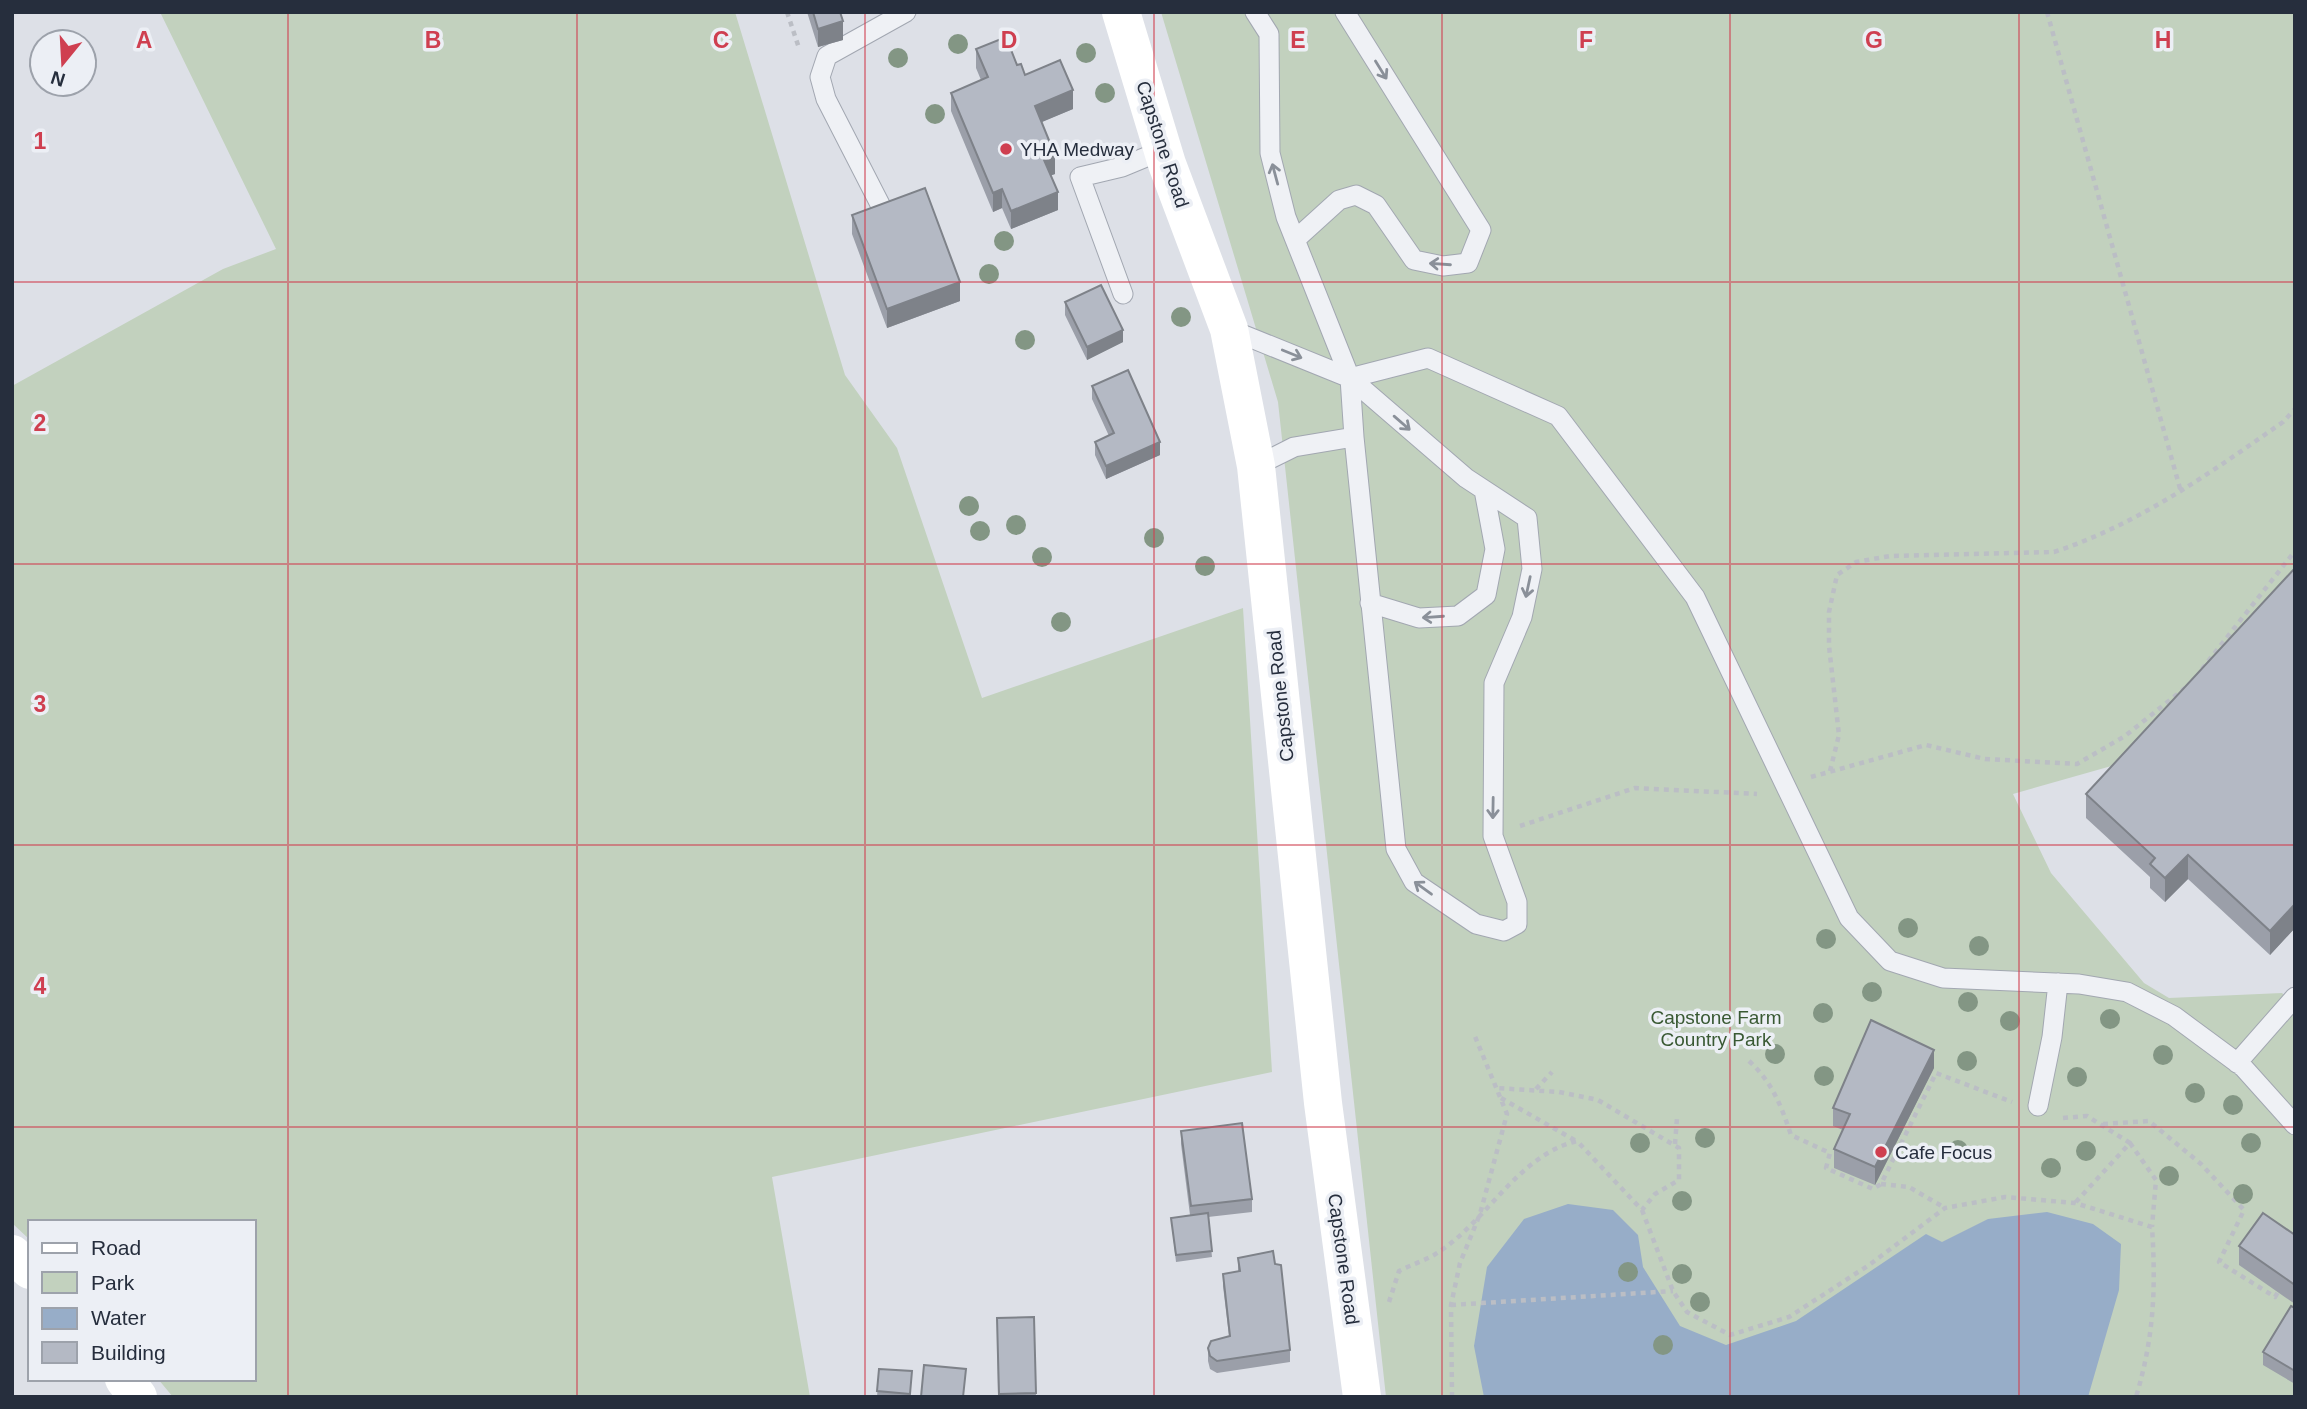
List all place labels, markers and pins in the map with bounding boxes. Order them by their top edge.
place label: YHA Medway [1020,139,1135,160]
marker: YHA Medway [998,141,1014,157]
place label: Cafe Focus [1895,1142,1992,1163]
marker: Cafe Focus [1873,1144,1889,1160]

